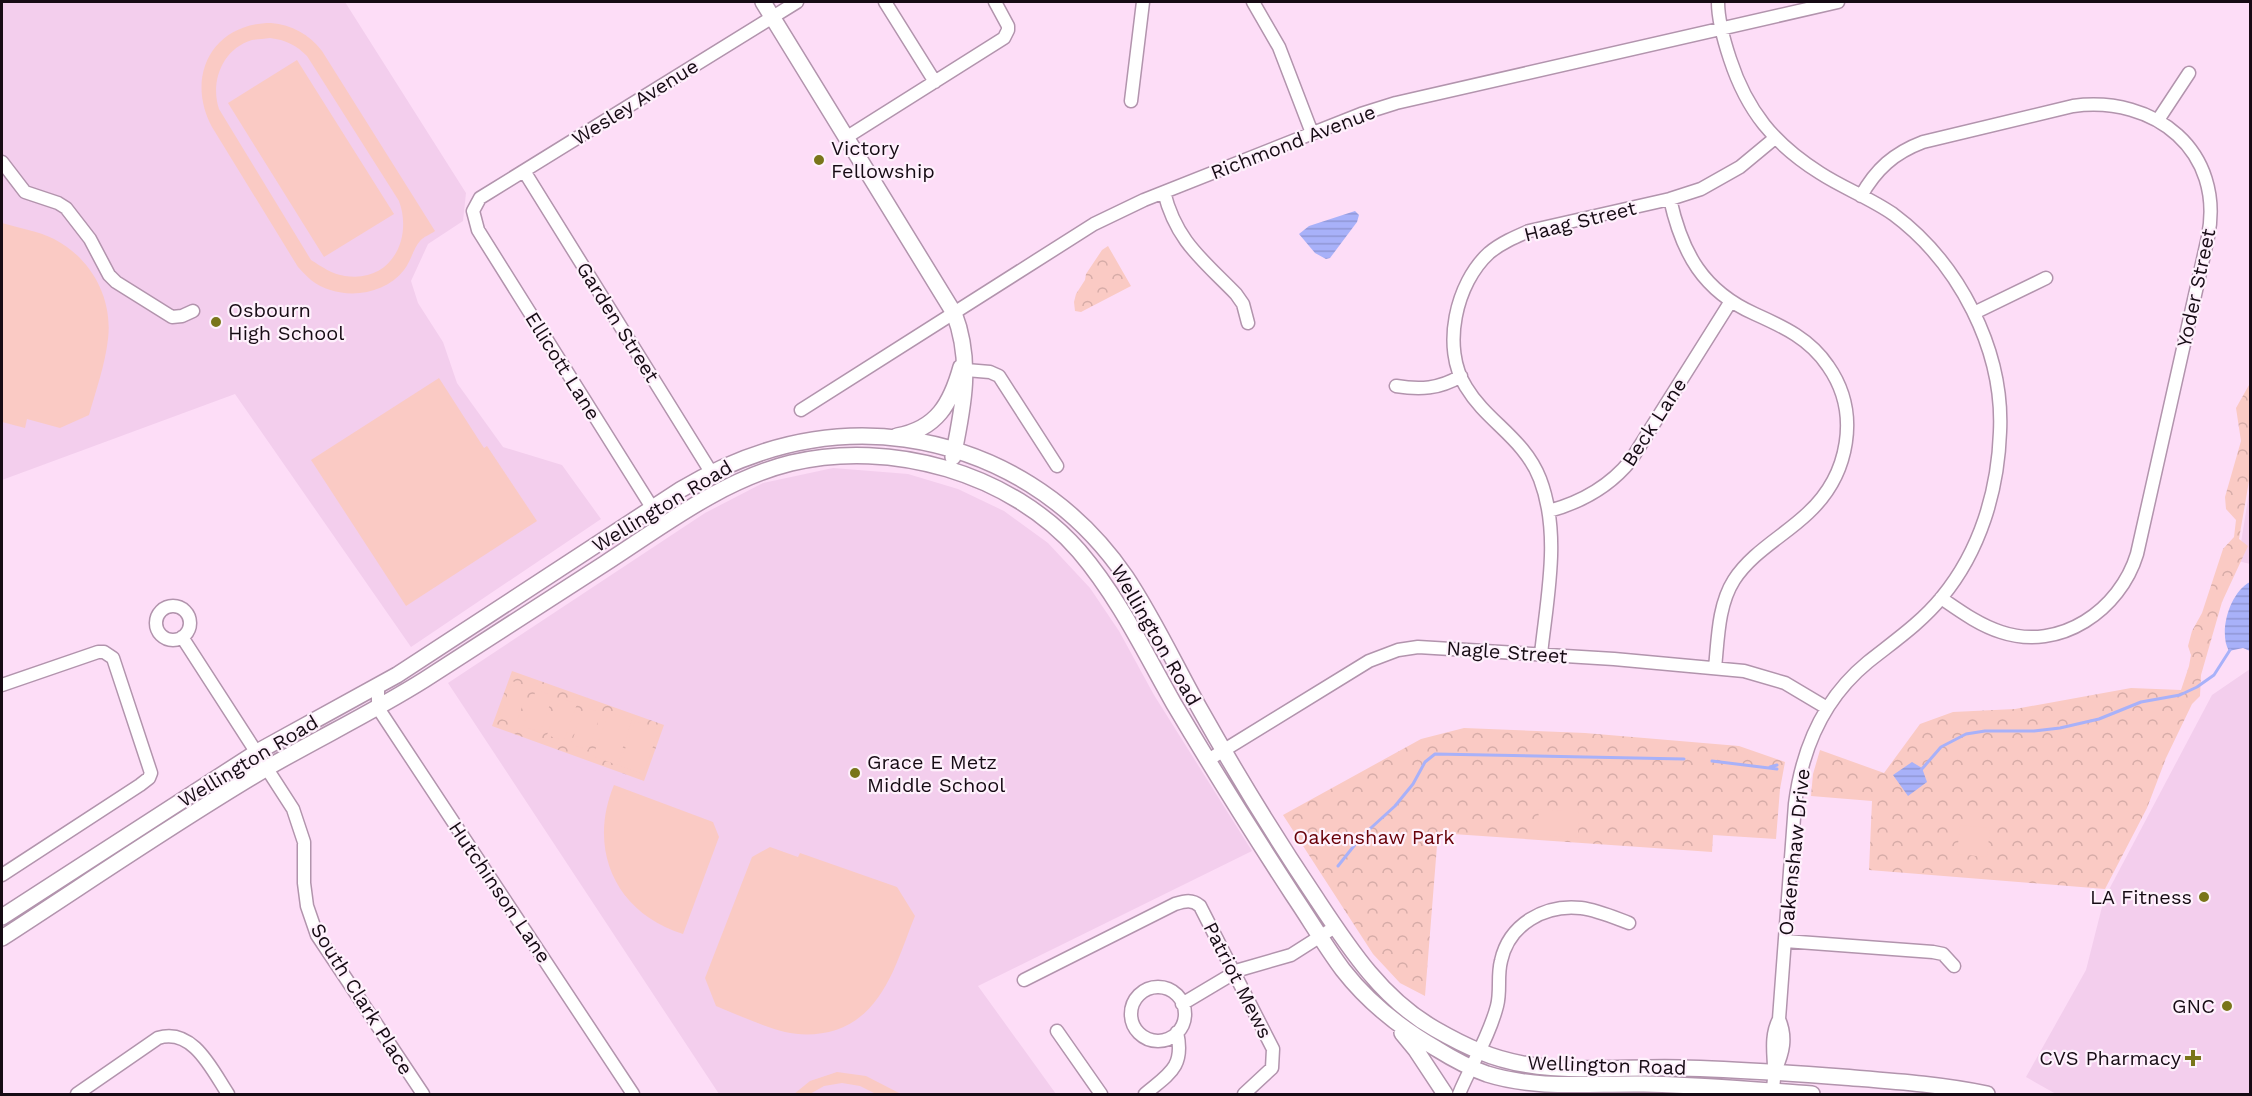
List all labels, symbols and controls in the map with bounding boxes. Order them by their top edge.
street label: Wesley Avenue [567,54,703,150]
street label: Richmond Avenue [1207,99,1379,185]
place label: Victory Fellowship [831,136,935,183]
marker: Victory Fellowship [812,153,826,167]
street label: Haag Street [1521,195,1639,247]
street label: Yoder Street [2172,226,2220,350]
street label: Garden Street [571,257,665,387]
place label: Osbourn High School [228,298,344,345]
street label: Ellicott Lane [520,308,606,424]
marker: Osbourn High School [209,315,223,329]
street label: Beck Lane [1617,373,1691,471]
street label: Wellington Road [588,455,736,557]
street label: Wellington Road [1106,560,1206,710]
street label: Nagle Street [1446,636,1569,668]
street label: Wellington Road [174,710,322,812]
place label: Grace E Metz Middle School [867,750,1005,797]
marker: Grace E Metz Middle School [848,766,862,780]
street label: Oakenshaw Drive [1773,767,1815,937]
street label: Hutchinson Lane [444,817,556,967]
park label: Oakenshaw Park [1293,825,1455,849]
place label: LA Fitness [2090,885,2192,909]
marker: LA Fitness [2197,890,2211,904]
street label: Patriot Mews [1198,918,1278,1042]
street label: South Clark Place [306,919,418,1079]
place label: GNC [2172,994,2215,1018]
marker: GNC [2220,999,2234,1013]
place label: CVS Pharmacy [2039,1046,2182,1070]
street label: Wellington Road [1527,1050,1687,1080]
marker: CVS Pharmacy [2186,1051,2200,1065]

